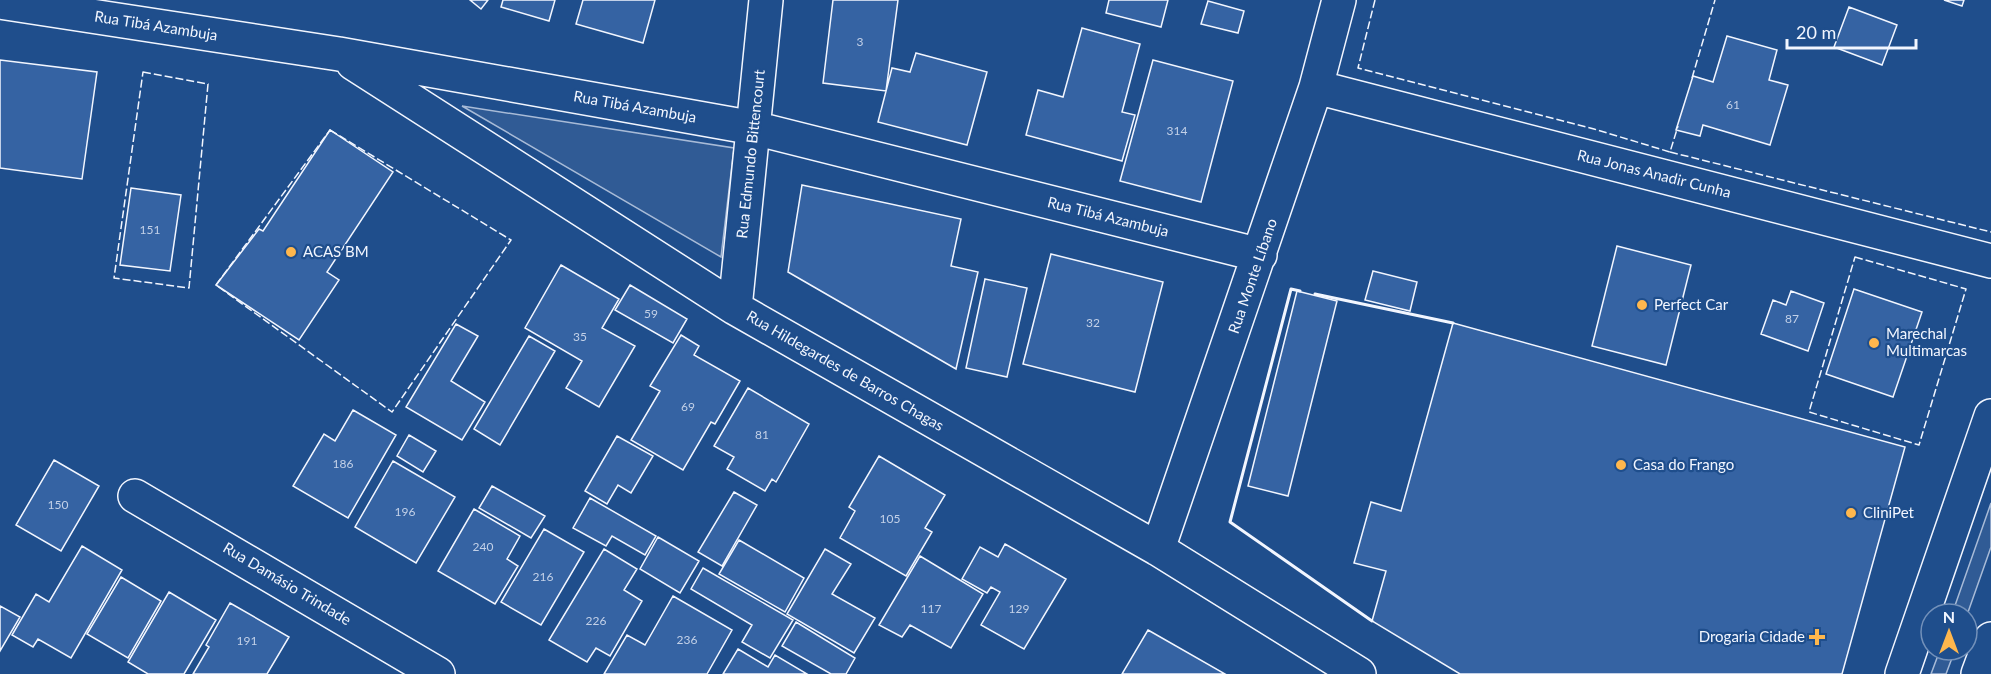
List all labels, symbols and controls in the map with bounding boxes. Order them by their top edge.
street label: Rua Tibá Azambuja [93,6,219,44]
scale bar [1787,12,1916,50]
text: 20 m [1796,21,1836,43]
house number: 3 [857,34,864,49]
street label: Rua Edmundo Bittencourt [732,68,768,239]
street label: Rua Tibá Azambuja [572,86,698,126]
house number: 61 [1726,97,1740,112]
house number: 314 [1167,123,1187,138]
street label: Rua Jonas Anadir Cunha [1575,145,1733,201]
street label: Rua Tibá Azambuja [1046,192,1171,240]
street label: Rua Monte Líbano [1224,216,1280,336]
house number: 151 [140,222,160,237]
place label: ACAS BM [303,242,369,260]
marker: ACAS BM [284,245,298,259]
place label: Perfect Car [1654,295,1729,313]
marker: Perfect Car [1635,298,1649,312]
house number: 59 [644,306,658,321]
street label: Rua Hildegardes de Barros Chagas [744,306,947,434]
house number: 87 [1785,311,1799,326]
house number: 32 [1086,315,1100,330]
place label: Marechal Multimarcas [1886,324,1967,359]
house number: 35 [573,329,587,344]
marker: Marechal Multimarcas [1867,336,1881,350]
house number: 69 [681,399,695,414]
house number: 81 [755,427,769,442]
place label: Casa do Frango [1633,455,1734,473]
house number: 186 [333,456,353,471]
marker: Casa do Frango [1614,458,1628,472]
house number: 150 [48,497,68,512]
place label: CliniPet [1863,503,1914,521]
house number: 196 [395,504,415,519]
marker: CliniPet [1844,506,1858,520]
house number: 105 [880,511,900,526]
street label: Rua Damásio Trindade [220,538,355,628]
house number: 240 [473,539,493,554]
house number: 216 [533,569,553,584]
house number: 117 [921,601,941,616]
house number: 129 [1009,601,1029,616]
north arrow [1919,602,1979,662]
text: N [1943,607,1955,626]
house number: 226 [586,613,606,628]
place label: Drogaria Cidade [1699,627,1805,645]
marker: Drogaria Cidade [1810,630,1824,644]
house number: 236 [677,632,697,647]
house number: 191 [237,633,257,648]

